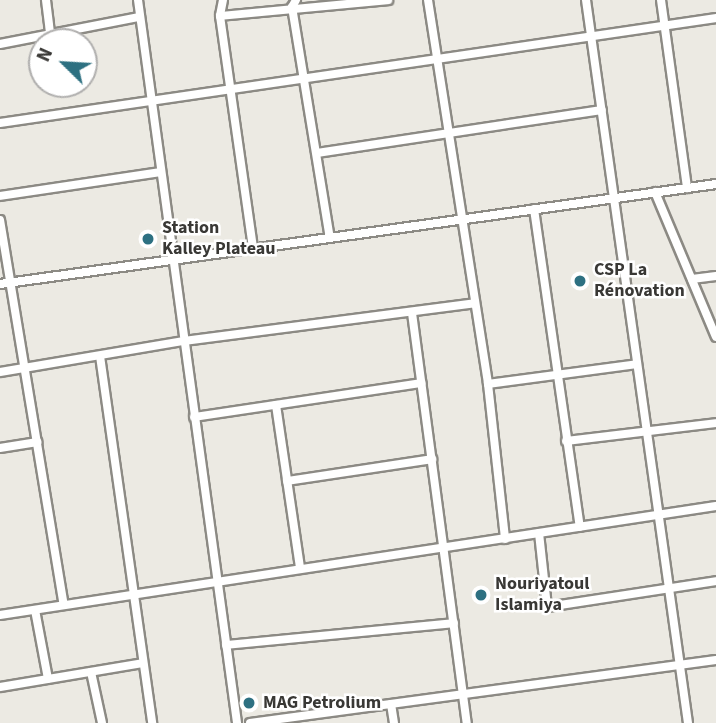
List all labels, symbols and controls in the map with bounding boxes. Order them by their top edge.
north arrow [28,28,98,98]
text: N [30,44,60,66]
place label: Station Kalley Plateau [162,218,275,260]
marker: Station Kalley Plateau [140,231,156,247]
place label: CSP La Rénovation [594,260,685,302]
marker: CSP La Rénovation [572,273,588,289]
place label: Nouriyatoul Islamiya [495,574,589,616]
marker: Nouriyatoul Islamiya [473,587,489,603]
place label: MAG Petrolium [263,692,381,714]
marker: MAG Petrolium [241,695,257,711]

